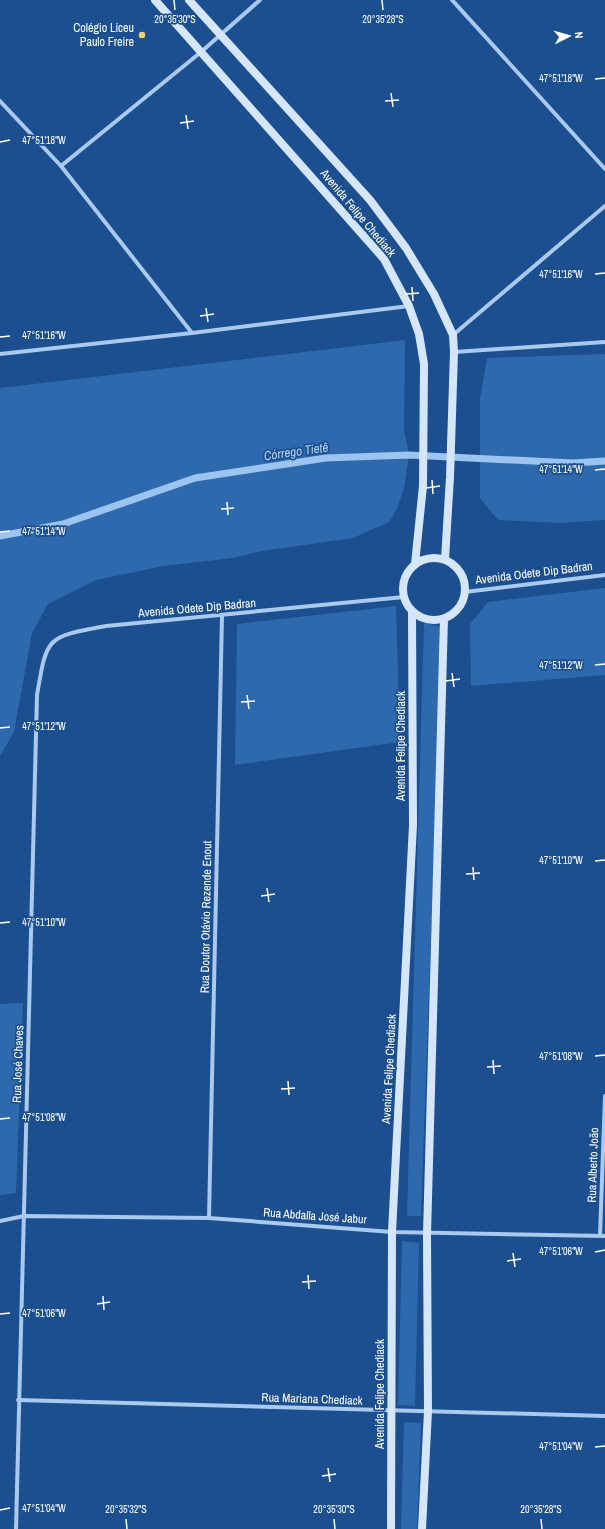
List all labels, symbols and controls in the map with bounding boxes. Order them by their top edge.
text: 20°35'30"S [154,13,196,26]
text: 20°35'28"S [362,13,404,26]
north arrow [549,16,589,56]
place label: Colégio Liceu Paulo Freire [73,20,134,50]
marker: Colégio Liceu Paulo Freire [137,30,147,40]
text: N [572,31,586,39]
text: 47°51'18"W [539,72,583,85]
text: 47°51'18"W [22,134,66,147]
street label: Avenida Felipe Chediack [316,165,399,260]
text: 47°51'16"W [539,268,583,281]
text: 47°51'16"W [22,329,66,342]
water label: Córrego Tietê [263,439,330,464]
text: 47°51'14"W [539,463,583,476]
text: 47°51'14"W [22,525,66,538]
street label: Avenida Odete Dip Badran [473,558,594,588]
street label: Avenida Odete Dip Badran [137,595,256,621]
text: 47°51'12"W [539,659,583,672]
street label: Avenida Felipe Chediack [393,691,409,802]
text: 47°51'12"W [22,720,66,733]
street label: Rua Doutor Otávio Rezende Enout [197,840,215,993]
text: 47°51'10"W [539,854,583,867]
text: 47°51'10"W [22,916,66,929]
street label: Avenida Felipe Chediack [378,1014,400,1125]
street label: Rua José Chaves [9,1025,27,1103]
text: 47°51'08"W [539,1050,583,1063]
text: 47°51'08"W [22,1111,66,1124]
street label: Rua Alberto João [584,1127,602,1203]
street label: Rua Abdalla José Jabur [263,1204,368,1228]
text: 47°51'06"W [539,1245,583,1258]
text: 47°51'06"W [22,1307,66,1320]
street label: Avenida Felipe Chediack [372,1339,388,1450]
street label: Rua Mariana Chediack [261,1389,363,1409]
text: 47°51'04"W [539,1440,583,1453]
text: 47°51'04"W [22,1502,66,1515]
text: 20°35'32"S [105,1503,147,1516]
text: 20°35'30"S [313,1503,355,1516]
text: 20°35'28"S [520,1503,562,1516]

